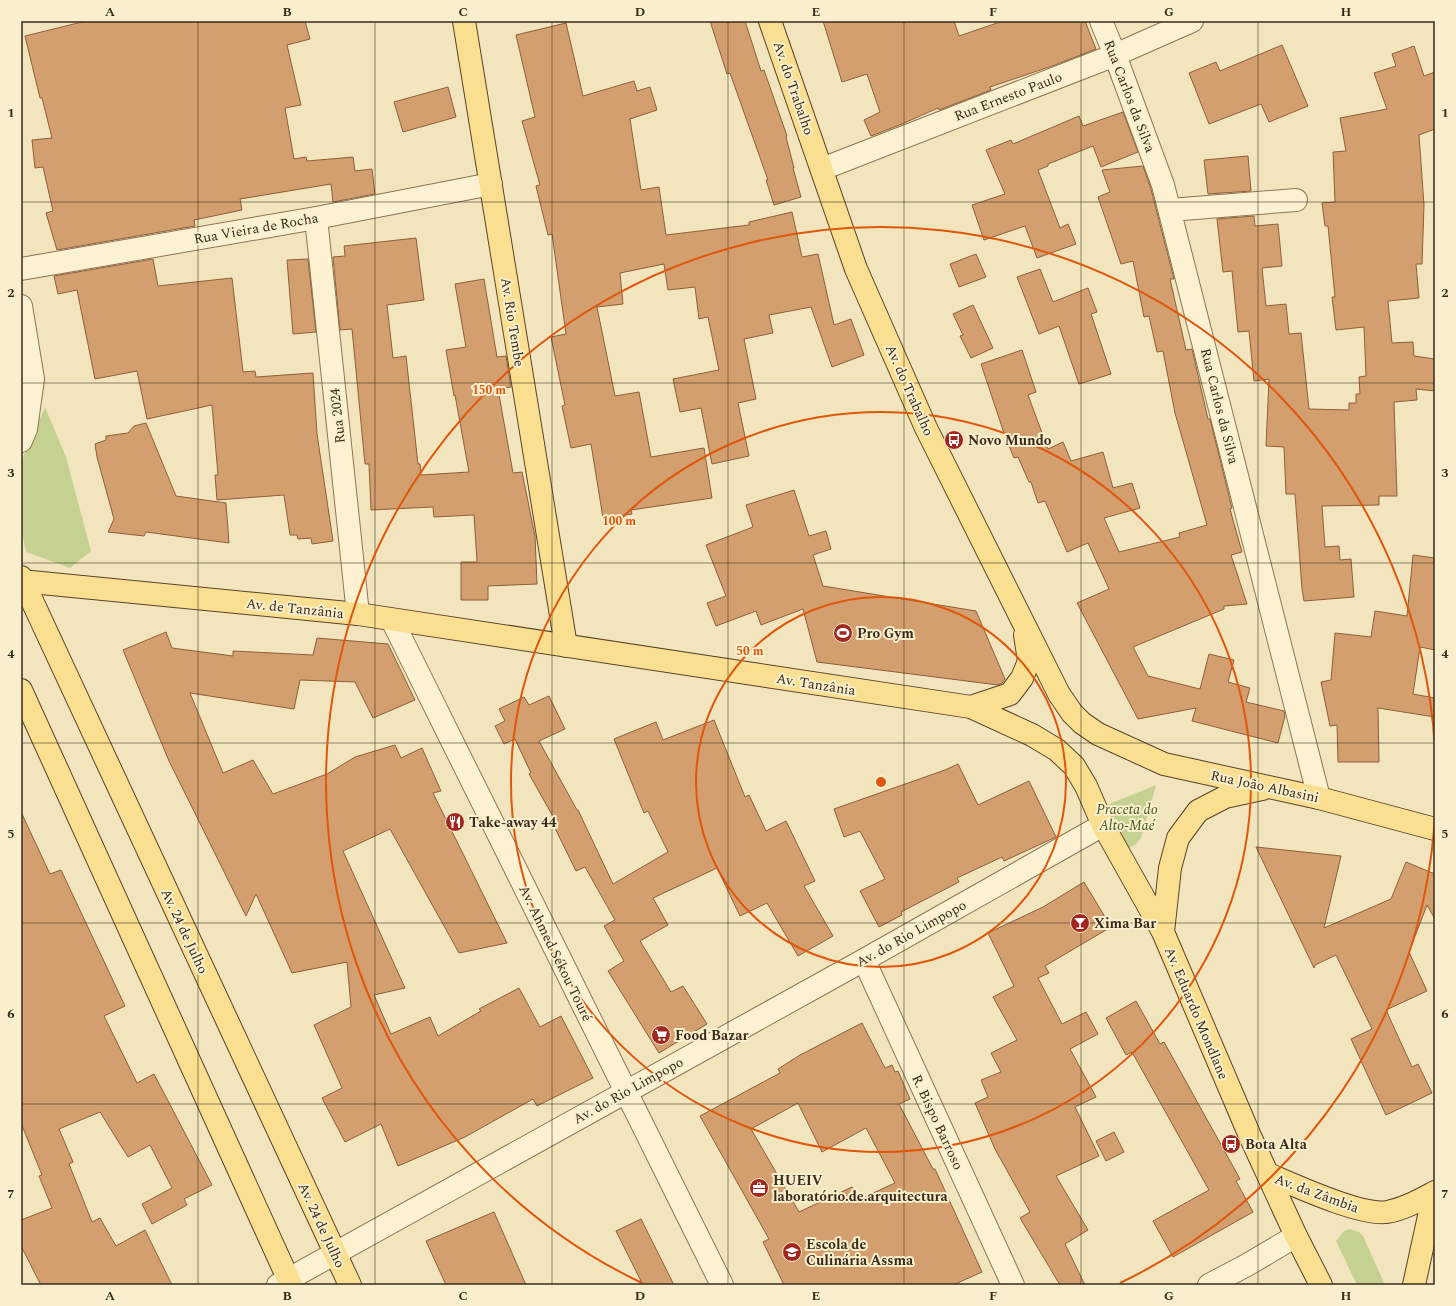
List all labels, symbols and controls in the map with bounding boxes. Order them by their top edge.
text: A [105,2,115,22]
text: B [282,2,292,22]
text: C [458,2,468,22]
text: D [635,2,645,22]
text: E [812,2,821,22]
text: F [989,2,997,22]
text: G [1164,2,1174,22]
text: H [1341,2,1352,22]
street label: Rua Carlos da Silva [1098,37,1161,156]
street label: Av. do Trabalho [768,38,819,138]
street label: Rua Ernesto Paulo [951,66,1065,127]
text: 1 [7,103,15,123]
text: 1 [1441,103,1449,123]
street label: Rua Vieira de Rocha [192,207,320,250]
street label: Av. Rio Tembe [495,276,530,368]
text: 2 [7,283,15,303]
text: 2 [1441,283,1449,303]
street label: Av. do Trabalho [880,341,939,439]
street label: Rua Carlos da Silva [1195,346,1244,466]
text: 150 m [472,381,506,400]
street label: Rua 2024 [324,387,351,445]
bus stop icon: Novo Mundo [943,429,965,451]
place label: Novo Mundo [968,430,1052,451]
text: 3 [7,463,15,483]
text: 3 [1441,463,1449,483]
text: 100 m [602,512,636,531]
street label: Av. de Tanzânia [245,593,345,624]
sports icon: Pro Gym [832,622,854,644]
place label: Pro Gym [857,623,914,644]
text: 50 m [736,642,764,661]
text: 4 [7,644,15,664]
text: 4 [1441,644,1449,664]
street label: Av. Tanzânia [775,668,857,701]
street label: Rua João Albasini [1209,765,1321,808]
centre of rings [874,775,888,789]
park label: Praceta do Alto-Maé [1096,799,1158,836]
restaurant icon: Take-away 44 [444,811,466,833]
place label: Take-away 44 [469,812,557,833]
text: 5 [7,824,15,844]
text: 5 [1441,824,1449,844]
street label: Av. Ahmed Sékou Touré [513,882,598,1025]
street label: Av. 24 de Julho [156,885,213,977]
street label: Av. do Rio Limpopo [852,894,970,972]
bar icon: Xima Bar [1069,912,1091,934]
place label: Xima Bar [1094,913,1156,934]
street label: Av. Eduardo Mondlane [1159,944,1234,1083]
text: 6 [7,1004,15,1024]
text: 6 [1441,1004,1449,1024]
supermarket icon: Food Bazar [650,1024,672,1046]
place label: Food Bazar [675,1025,748,1046]
street label: Av. do Rio Limpopo [569,1051,687,1129]
street label: R. Bispo Barroso [906,1071,969,1173]
bus stop icon: Bota Alta [1220,1133,1242,1155]
place label: Bota Alta [1245,1134,1308,1155]
street label: Av. da Zâmbia [1272,1169,1362,1218]
place label: HUEIV laboratório.de.arquitectura [773,1170,949,1207]
office icon: HUEIV laboratório.de.arquitectura [748,1177,770,1199]
street label: Av. 24 de Julho [293,1179,350,1271]
text: 7 [7,1184,15,1204]
text: 7 [1441,1184,1449,1204]
place label: Escola de Culinária Assma [806,1234,914,1271]
school or university icon: Escola de Culinária Assma [781,1241,803,1263]
text: A [105,1286,115,1306]
text: B [282,1286,292,1306]
text: C [458,1286,468,1306]
text: D [635,1286,645,1306]
text: E [812,1286,821,1306]
text: F [989,1286,997,1306]
text: G [1164,1286,1174,1306]
text: H [1341,1286,1352,1306]

